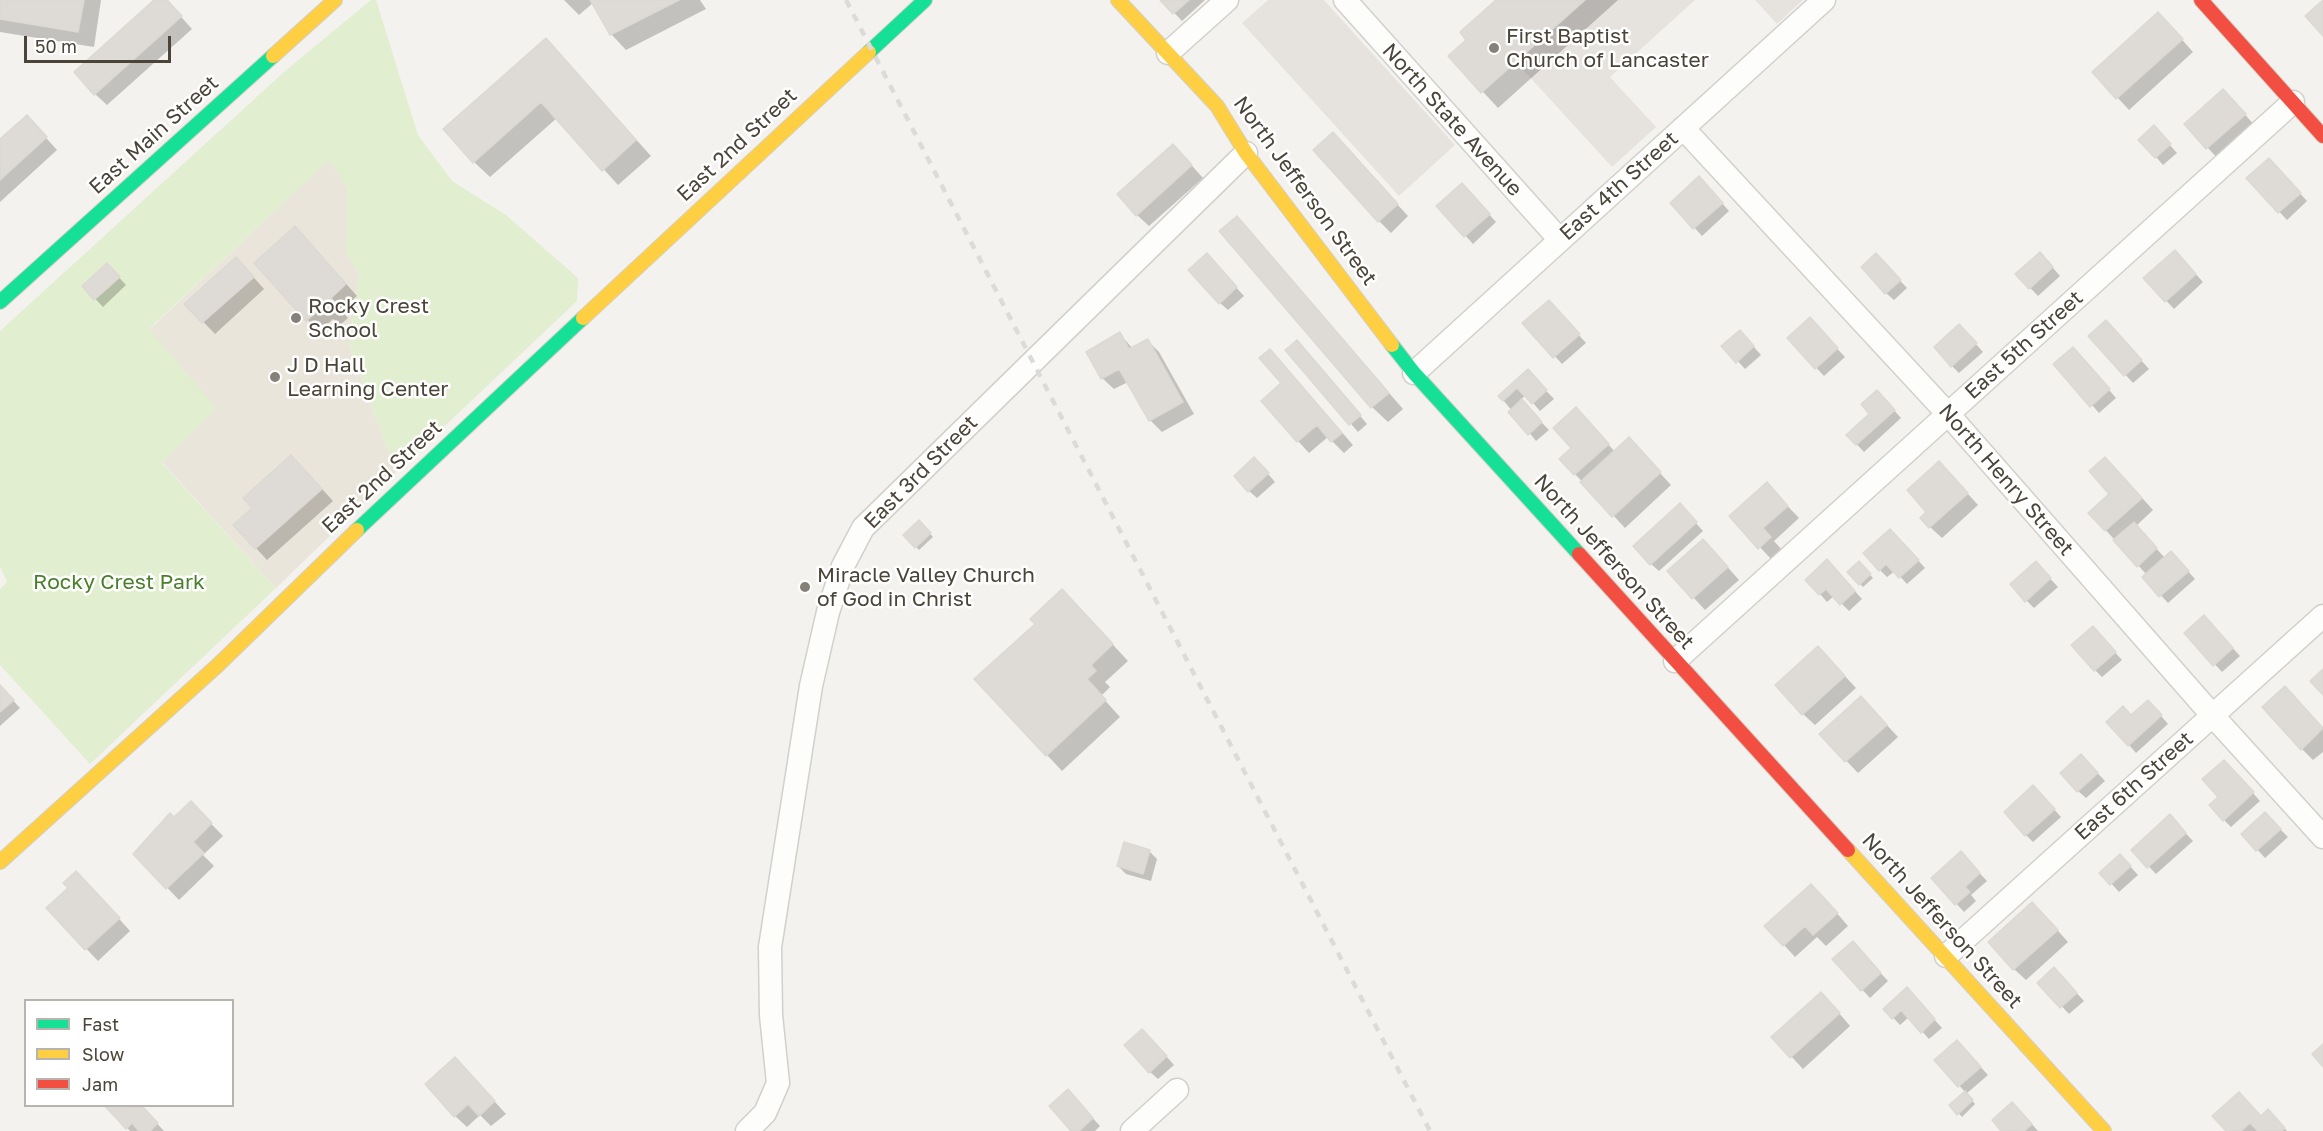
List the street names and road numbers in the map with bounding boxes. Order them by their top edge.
street label: North State Avenue [1377,38,1527,202]
street label: East Main Street [84,70,224,200]
street label: East 2nd Street [672,83,802,207]
street label: North Jefferson Street [1228,92,1382,290]
street label: East 4th Street [1555,126,1683,246]
street label: East 5th Street [1960,285,2088,405]
street label: North Henry Street [1933,399,2079,561]
street label: East 3rd Street [859,410,983,534]
street label: East 2nd Street [317,415,447,539]
street label: North Jefferson Street [1529,469,1699,655]
street label: East 6th Street [2070,726,2198,846]
street label: North Jefferson Street [1857,828,2027,1014]

